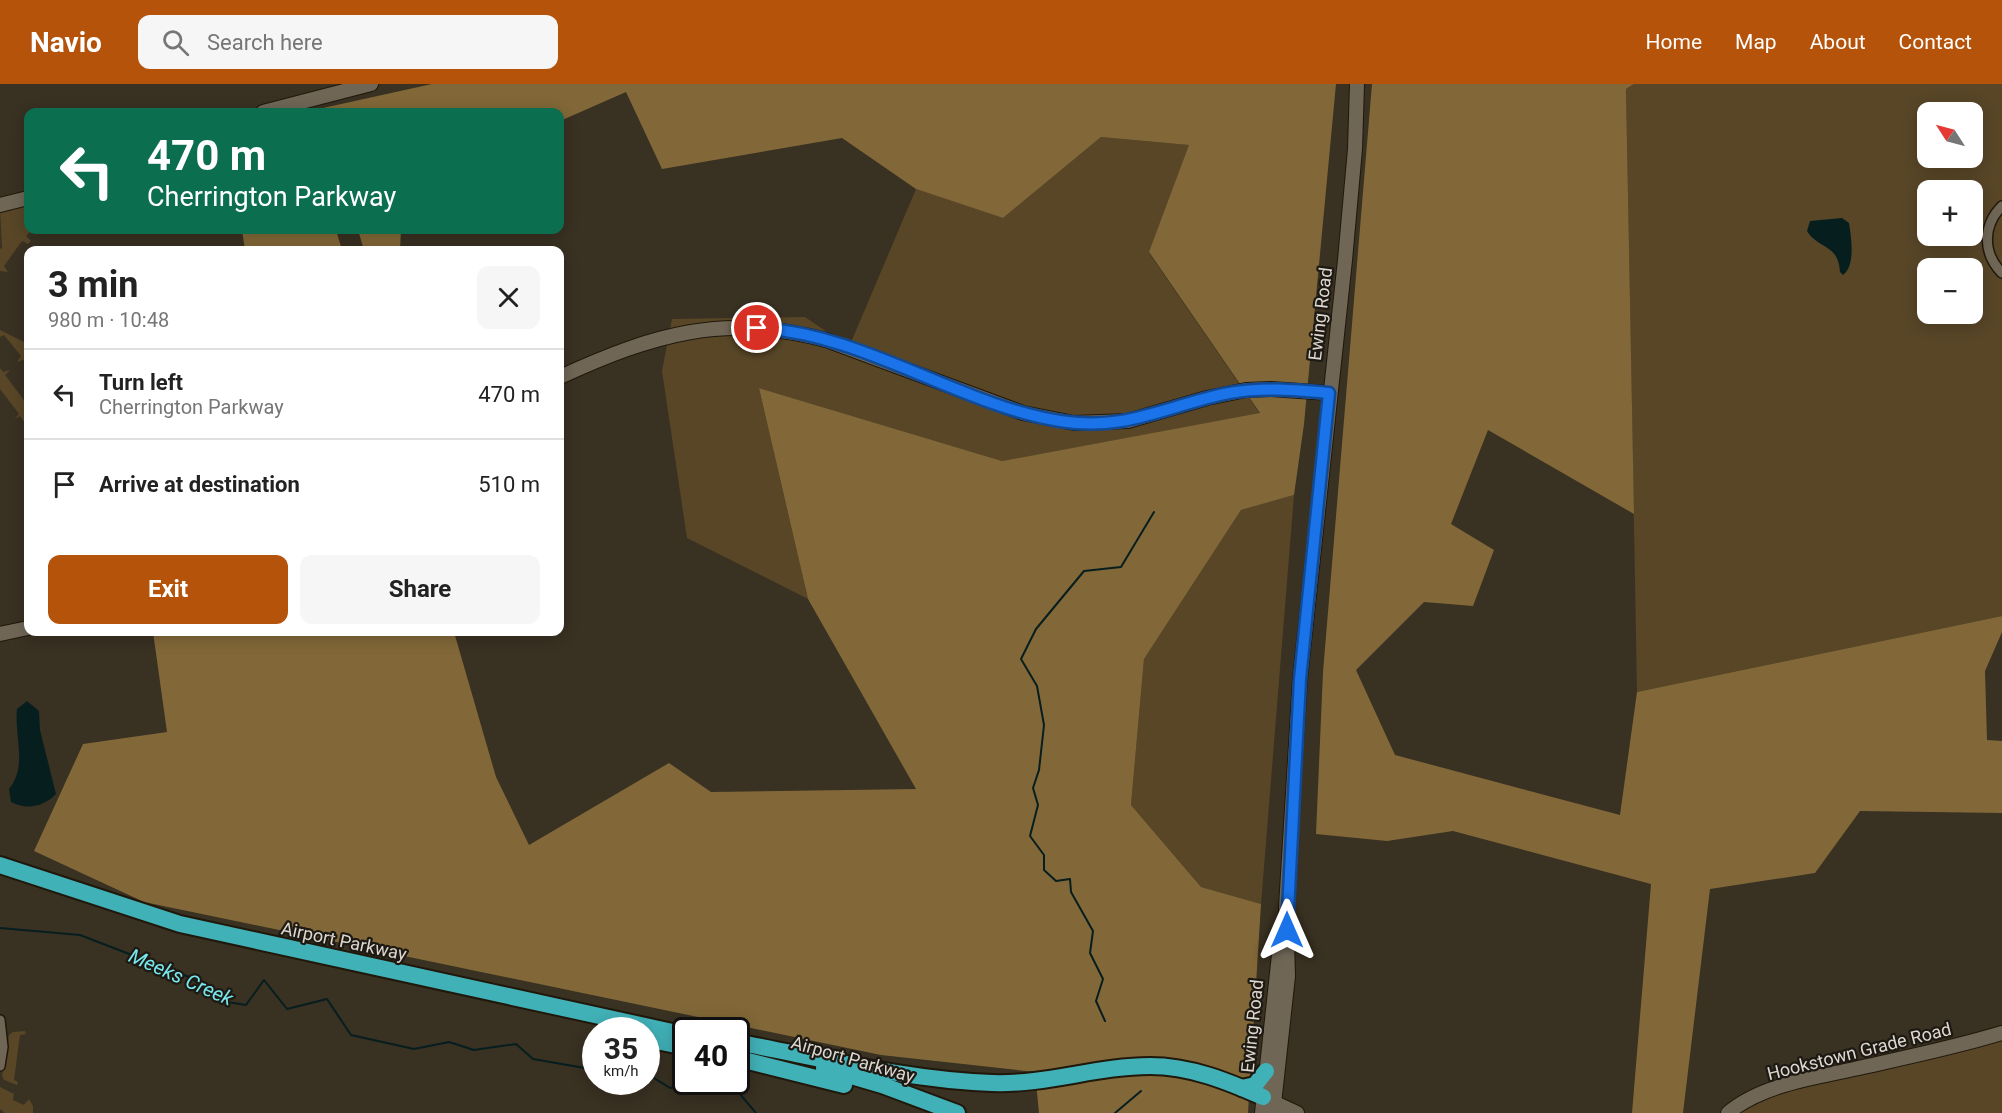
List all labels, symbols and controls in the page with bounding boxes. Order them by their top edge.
search box [138,15,558,69]
text: Navio [30,26,102,59]
icon: search [159,26,192,59]
text: Search here [207,30,323,55]
text: Home [1646,30,1702,54]
text: Map [1735,30,1777,54]
text: About [1810,30,1866,54]
text: Contact [1899,30,1972,54]
north arrow [1917,102,1983,168]
map controls [1917,102,1983,324]
text: 470 m [147,131,266,180]
icon: left [48,132,126,210]
button: + [1917,180,1983,246]
text: Cherrington Parkway [147,181,396,213]
button: − [1917,258,1983,324]
text: 3 min [48,264,139,306]
button: close [477,266,540,329]
street label: Ewing Road [1304,266,1336,362]
pin [731,302,782,353]
text: 980 m · 10:48 [48,308,169,332]
icon: arrive [740,311,773,344]
text: Turn left [99,370,183,395]
icon: left [48,378,81,411]
text: 470 m [478,382,540,407]
text: Cherrington Parkway [99,395,284,419]
icon: arrive [48,468,81,501]
text: Arrive at destination [99,472,300,497]
text: 510 m [478,472,540,497]
button: Exit [48,555,288,624]
button: Share [300,555,540,624]
position arrow [1255,898,1319,962]
street label: Airport Parkway [279,917,409,965]
water label: Meeks Creek [125,943,238,1011]
street label: Ewing Road [1237,978,1267,1074]
speed limit sign: 40 [672,1017,750,1095]
street label: Hookstown Grade Road [1765,1018,1953,1084]
text: 35 [604,1031,638,1066]
street label: Airport Parkway [789,1031,918,1087]
text: km/h [603,1062,639,1080]

